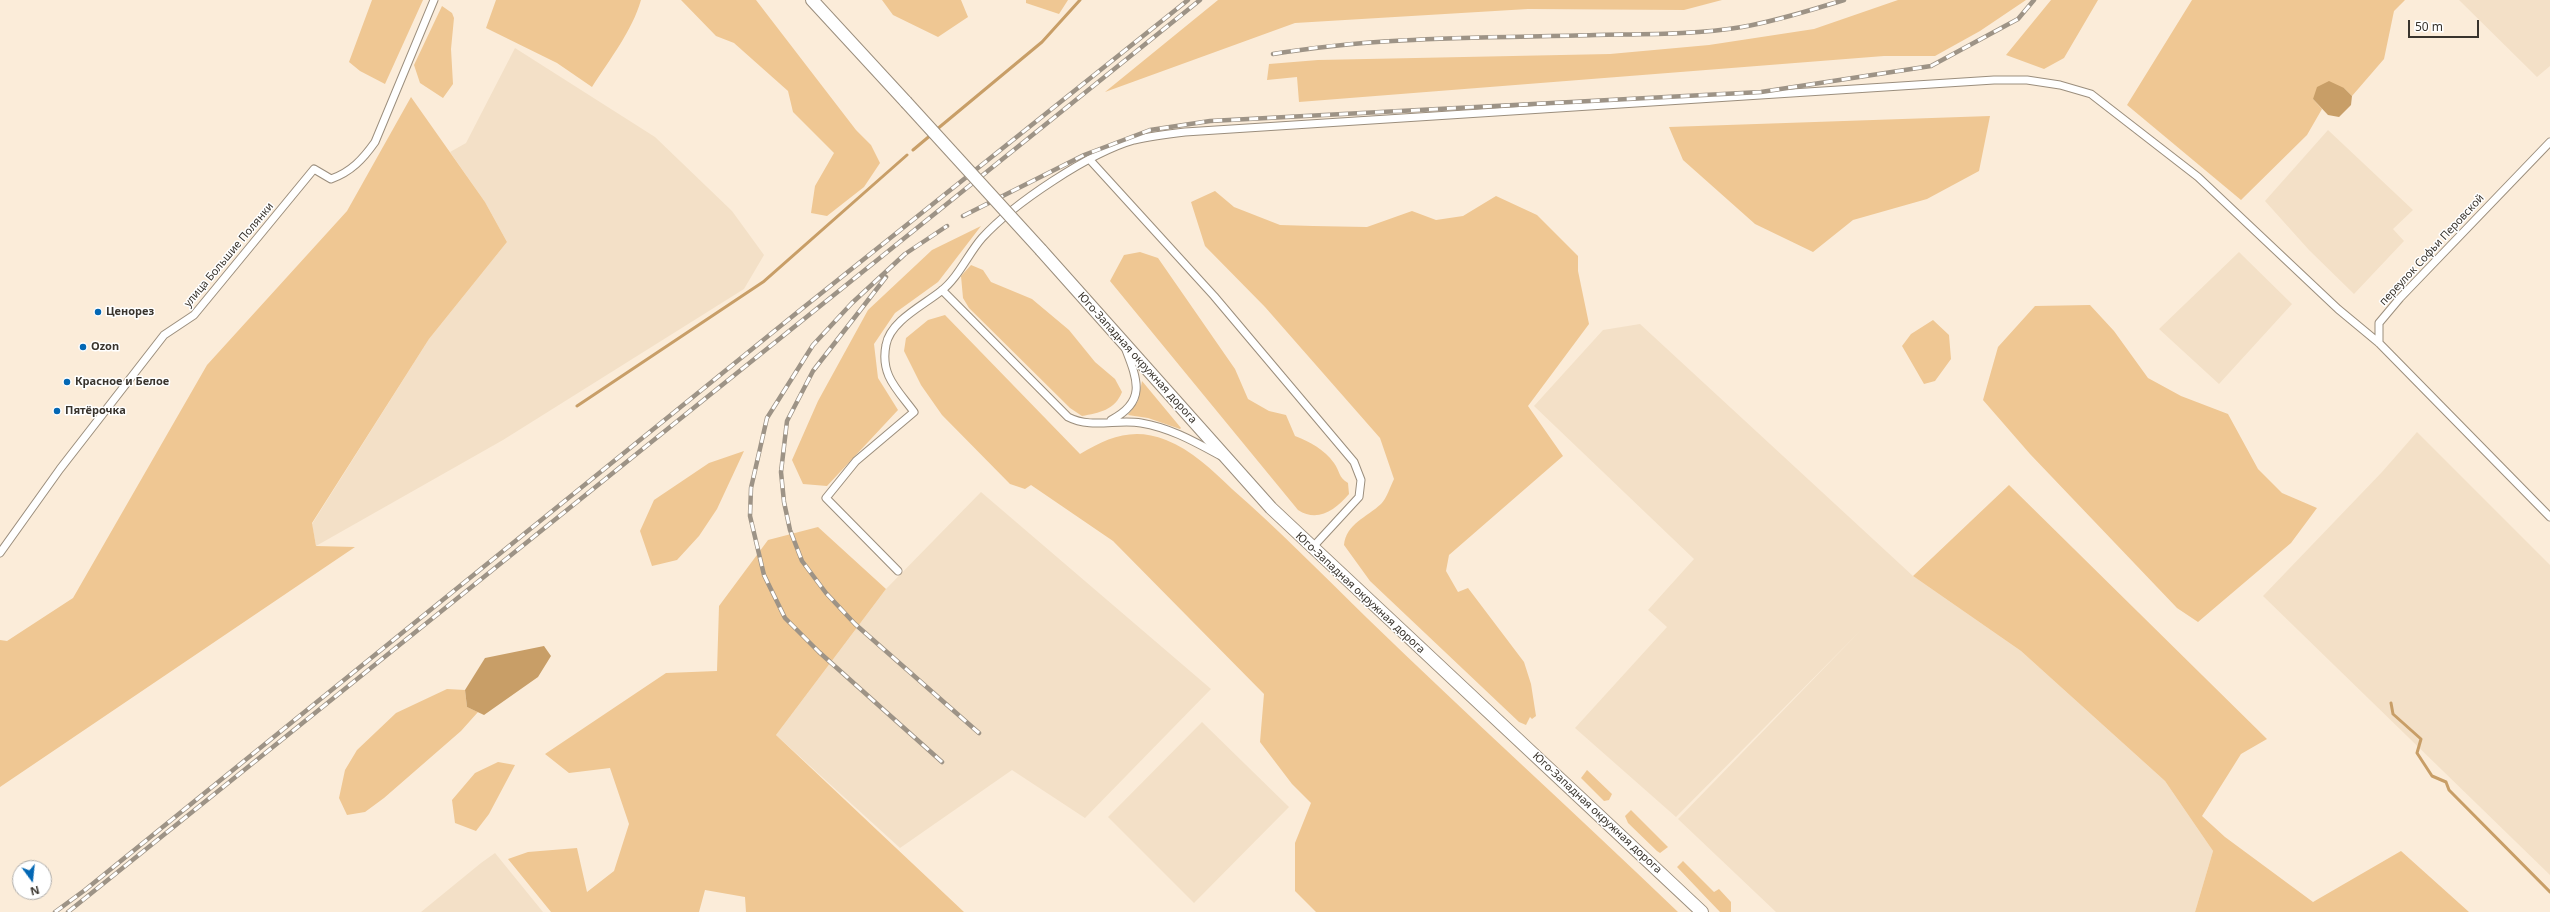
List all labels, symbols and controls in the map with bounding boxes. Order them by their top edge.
scale bar [2410,12,2481,38]
text: 50 m [2415,18,2443,35]
street label: переулок Софьи Перовской [2377,192,2487,308]
street label: улица Большие Полянки [181,200,277,310]
street label: Юго-Западная окружная дорога [1075,290,1199,426]
place label: Ценорез [106,305,154,319]
marker: Ценорез [93,307,103,317]
place label: Ozon [91,340,119,354]
marker: Ozon [78,342,88,352]
place label: Красное и Белое [75,375,169,389]
marker: Красное и Белое [62,377,72,387]
place label: Пятёрочка [65,404,126,418]
marker: Пятёрочка [52,406,62,416]
street label: Юго-Западная окружная дорога [1293,530,1427,656]
street label: Юго-Западная окружная дорога [1530,750,1664,876]
north arrow [12,860,52,900]
text: N [29,883,41,900]

